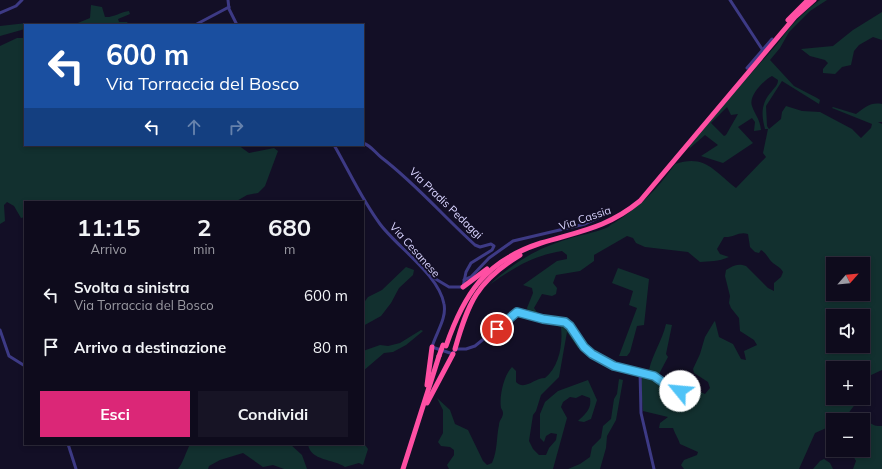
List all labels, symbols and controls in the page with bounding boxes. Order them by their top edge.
text: 600 m [106,37,189,72]
icon: left [40,40,92,92]
text: Via Torraccia del Bosco [106,72,299,95]
icon: left [141,116,163,138]
icon: ahead [183,116,205,138]
icon: right [225,116,247,138]
street label: Via Pradis Pedaggi [406,164,486,242]
street label: Via Cassia [557,203,613,233]
text: 11:15 [77,212,140,242]
text: 2 [197,212,211,242]
text: 680 [268,212,311,242]
street label: Via Cesanese [387,220,443,280]
text: Arrivo [90,241,127,257]
text: min [193,241,215,257]
text: m [284,241,295,257]
north arrow [826,257,870,301]
map controls [826,257,870,457]
text: Svolta a sinistra [74,278,190,297]
icon: left [40,284,62,306]
text: 600 m [304,286,348,305]
text: Via Torraccia del Bosco [74,297,214,313]
button: sound [826,309,870,353]
pin [480,312,514,346]
icon: arrive [486,318,508,340]
icon: arrive [40,336,62,358]
text: Arrivo a destinazione [74,338,226,357]
text: 80 m [313,338,348,357]
button: + [826,361,870,405]
position arrow [659,370,701,412]
button: Esci [40,391,190,437]
button: Condividi [198,391,348,437]
button: − [826,413,870,457]

